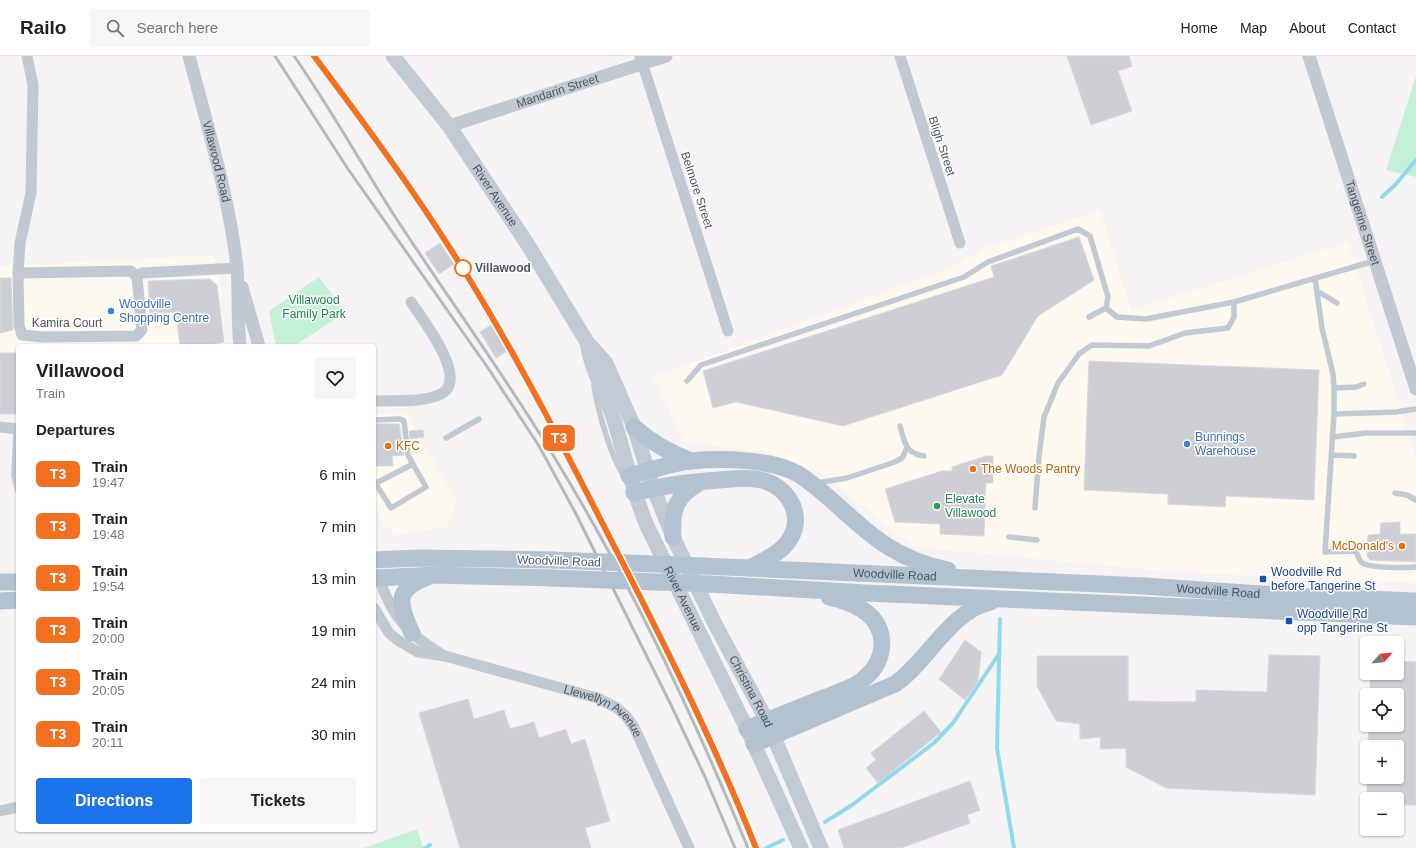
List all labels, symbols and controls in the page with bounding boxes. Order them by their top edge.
search box [90,10,370,46]
text: Railo [20,17,66,38]
icon: search [104,17,126,39]
text: Search here [136,19,218,36]
text: Home [1181,20,1218,36]
text: Map [1240,20,1267,36]
text: About [1289,20,1326,36]
text: Contact [1348,20,1396,36]
street label: Mandarin Street [515,71,601,111]
street label: Bligh Street [926,114,958,178]
street label: Villawood Road [200,119,233,203]
street label: Belmore Street [678,150,716,231]
street label: River Avenue [470,162,521,229]
street label: Tangerine Street [1342,178,1383,267]
marker: Villawood [454,259,472,277]
place label: Villawood [475,261,531,275]
park label: Villawood Family Park [282,293,347,321]
place label: Woodville Shopping Centre [119,297,209,325]
marker: Woodville Shopping Centre [106,306,116,316]
street label: Kamira Court [32,316,103,330]
button: heart [314,357,356,399]
text: Villawood [36,360,124,381]
text: Train [36,386,65,401]
text: Departures [36,421,115,438]
line badge: T3 [541,425,577,451]
text: T3 [551,430,567,446]
place label: Bunnings Warehouse [1195,430,1256,458]
place label: KFC [396,439,420,453]
marker: Bunnings Warehouse [1182,439,1192,449]
marker: KFC [383,441,393,451]
text: Train [92,458,128,475]
place label: The Woods Pantry [981,462,1080,476]
marker: The Woods Pantry [968,464,978,474]
text: T3 [50,466,66,482]
text: 6 min [319,466,356,483]
text: 19:47 [92,475,125,490]
place label: Elevate Villawood [945,492,996,520]
marker: Elevate Villawood [932,501,942,511]
text: Train [92,510,128,527]
text: T3 [50,518,66,534]
text: 7 min [319,518,356,535]
text: 19:48 [92,527,125,542]
place label: McDonald's [1332,539,1394,553]
marker: McDonald's [1397,541,1407,551]
street label: Woodville Road [517,553,601,569]
text: Train [92,562,128,579]
street label: River Avenue [661,564,705,634]
place label: Woodville Rd before Tangerine St [1271,565,1376,593]
street label: Woodville Road [853,566,937,584]
text: T3 [50,570,66,586]
text: 13 min [311,570,356,587]
marker: Woodville Rd before Tangerine St [1258,574,1268,584]
text: 19:54 [92,579,125,594]
street label: Woodville Road [1176,581,1261,601]
place label: Woodville Rd opp Tangerine St [1297,607,1388,635]
text: Train [92,614,128,631]
marker: Woodville Rd opp Tangerine St [1284,616,1294,626]
text: T3 [50,622,66,638]
text: 19 min [311,622,356,639]
text: 20:00 [92,631,125,646]
north arrow [1360,636,1404,680]
map controls [1360,636,1404,836]
street label: Christina Road [726,653,776,729]
text: Train [92,666,128,683]
text: T3 [50,674,66,690]
text: 24 min [311,674,356,691]
street label: Llewellyn Avenue [562,682,645,740]
text: 20:05 [92,683,125,698]
button: locate [1360,688,1404,732]
text: Train [92,718,128,735]
text: T3 [50,726,66,742]
text: 30 min [311,726,356,743]
text: 20:11 [92,735,124,750]
button: + [1360,740,1404,784]
button: Directions [36,778,192,824]
button: Tickets [200,778,356,824]
button: − [1360,792,1404,836]

